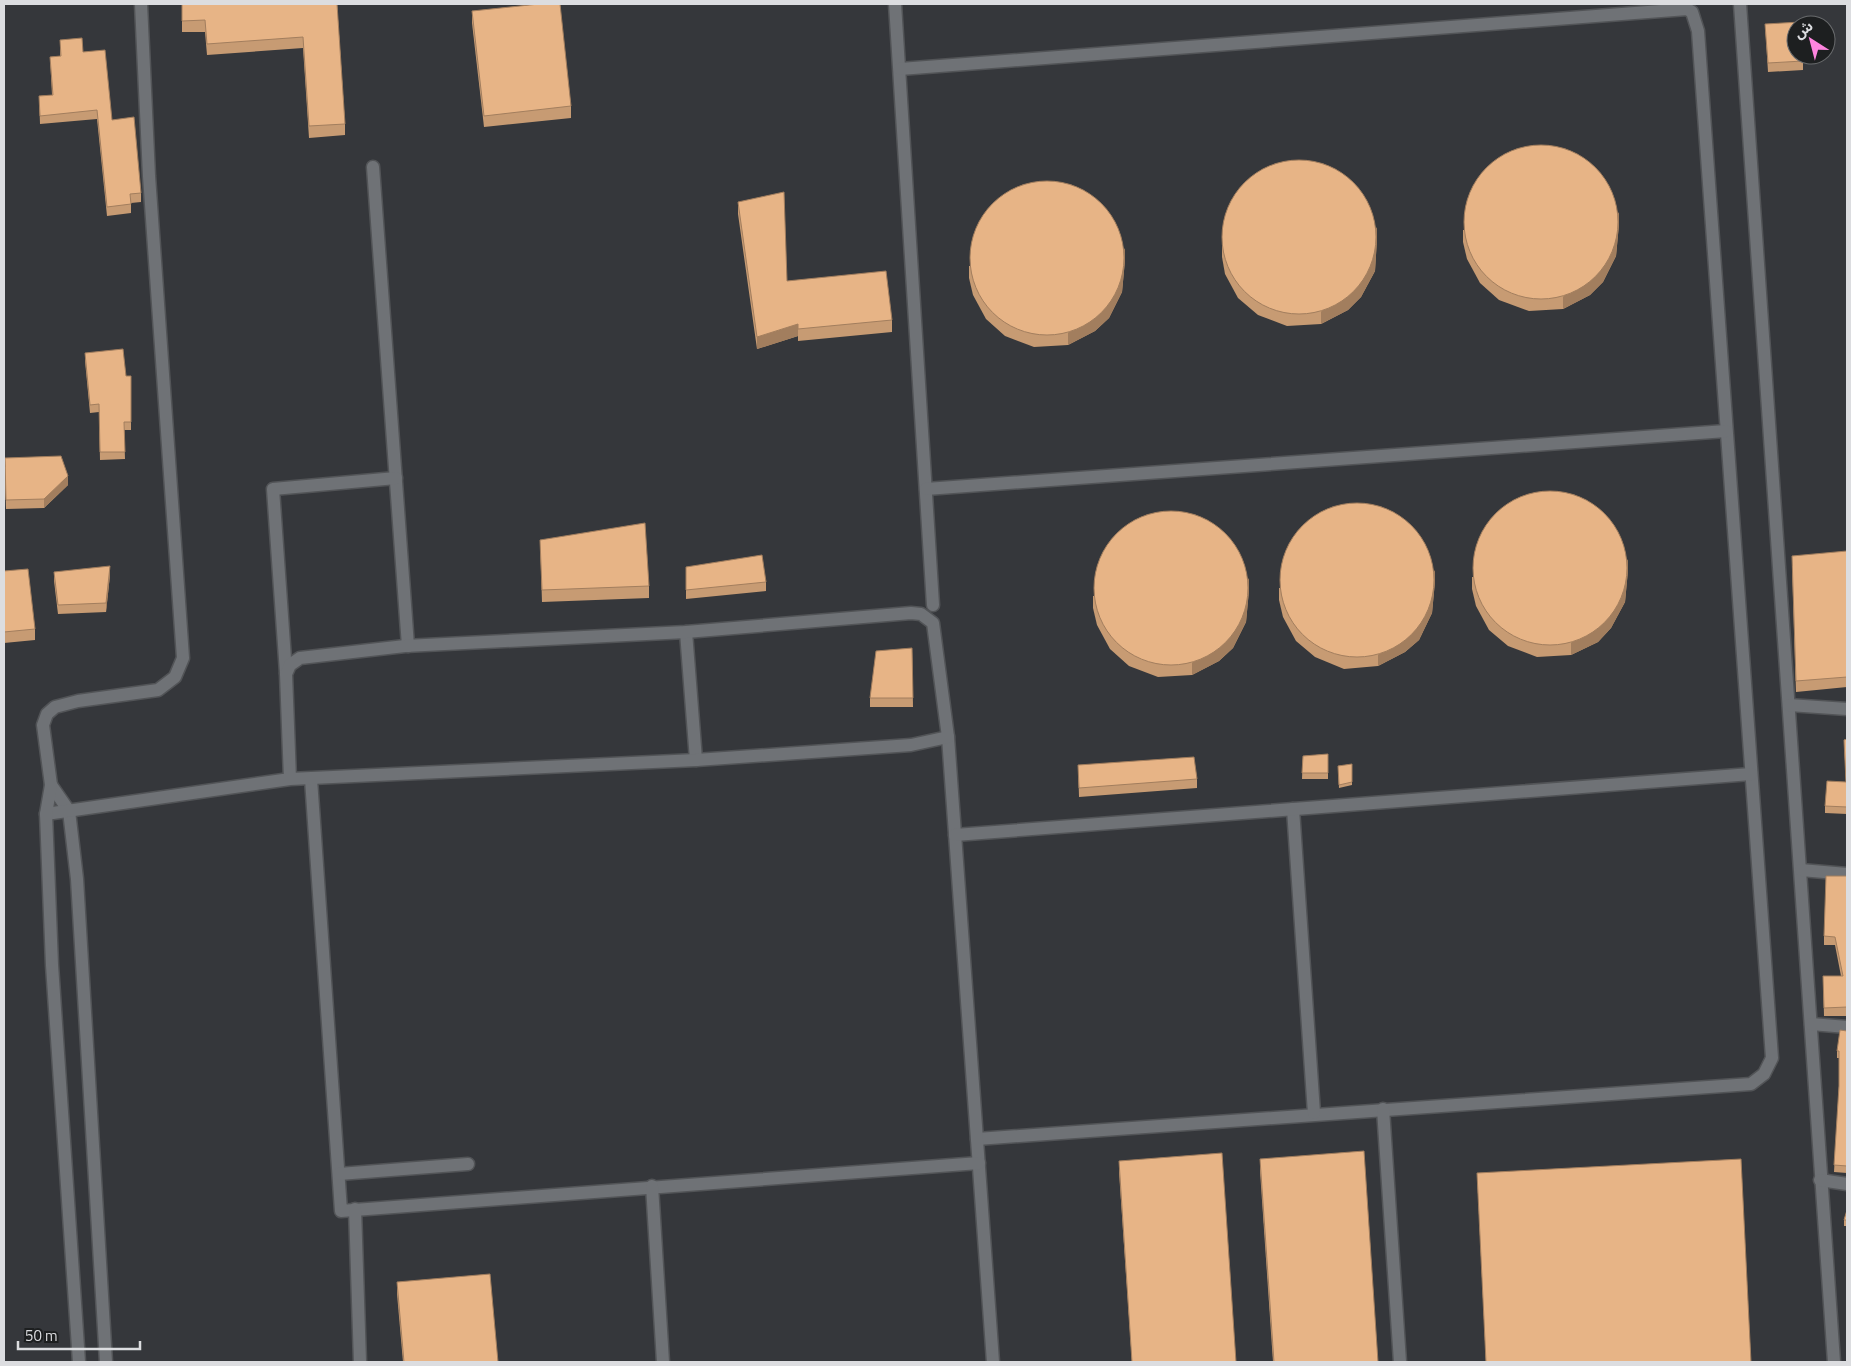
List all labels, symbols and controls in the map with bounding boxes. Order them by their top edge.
north arrow [1786,15,1836,65]
text: ش [1789,15,1817,43]
scale bar [18,1318,140,1350]
text: 50 m [25,1324,58,1347]

